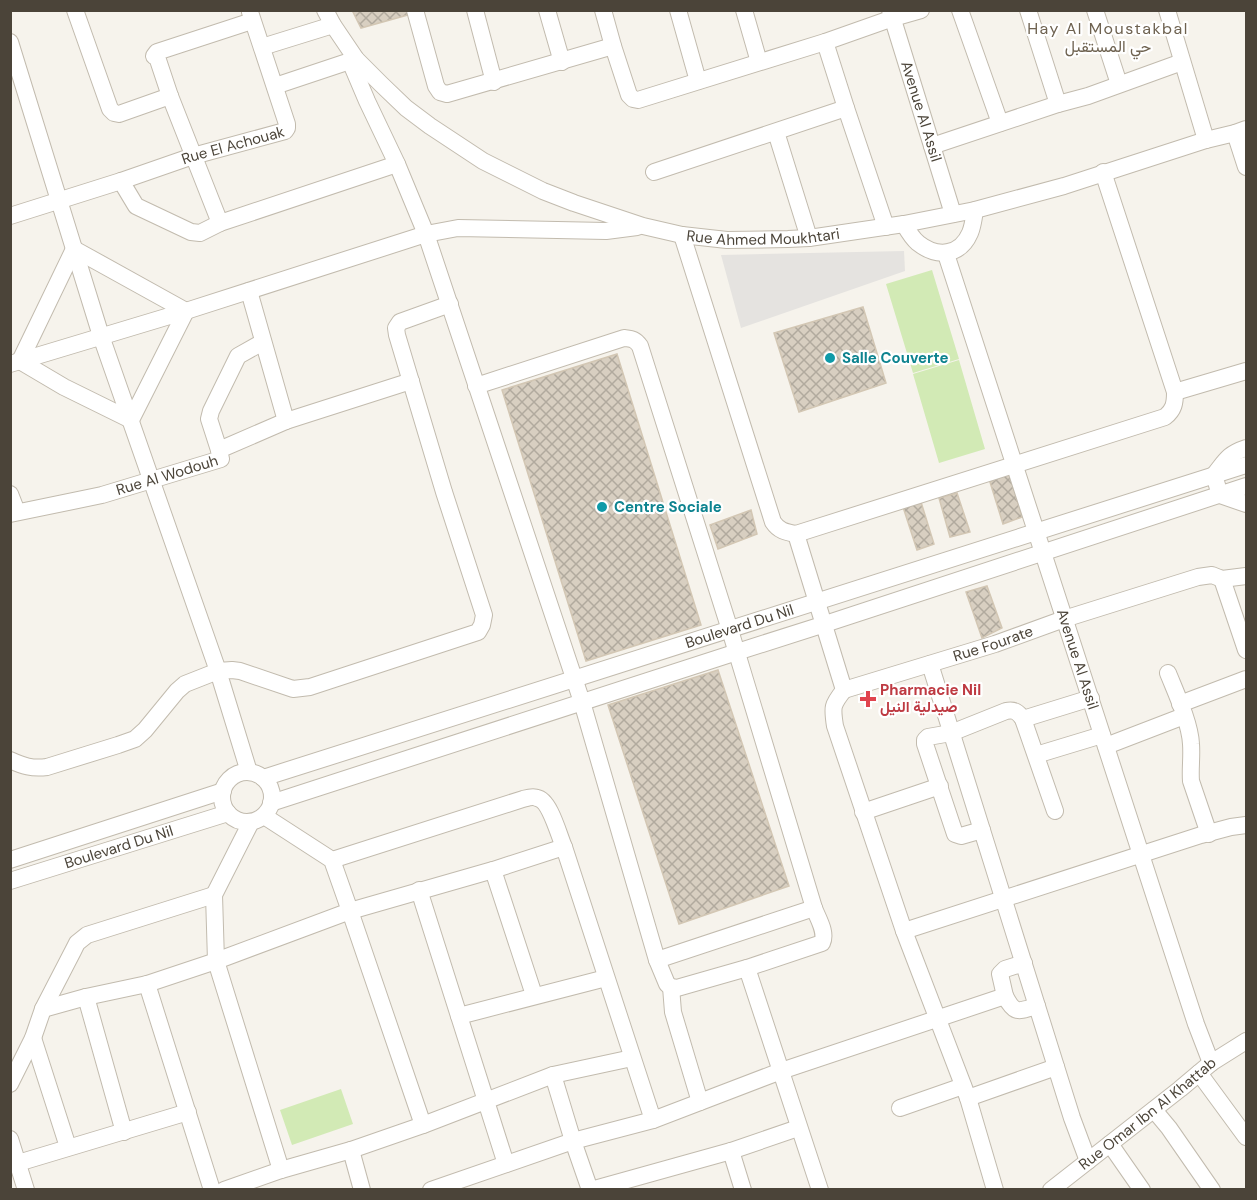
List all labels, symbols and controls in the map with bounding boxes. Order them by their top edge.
district label: Hay Al Moustakbal حي المستقبل [1027,18,1189,60]
street label: Avenue Al Assil [896,58,946,164]
street label: Rue El Achouak [179,121,287,169]
street label: Rue Ahmed Moukhtari [685,224,841,250]
place label: Salle Couverte [842,348,949,368]
marker: Salle Couverte [823,351,837,365]
street label: Rue Al Wodouh [114,450,221,500]
place label: Centre Sociale [614,497,722,517]
marker: Centre Sociale [595,500,609,514]
street label: Boulevard Du Nil [683,600,796,653]
street label: Avenue Al Assil [1052,606,1103,712]
street label: Rue Fourate [951,621,1036,666]
place label: Pharmacie Nil صيدلية النيل [880,680,981,717]
marker: Pharmacie Nil صيدلية النيل [861,692,875,706]
street label: Boulevard Du Nil [62,821,176,873]
street label: Rue Omar Ibn Al Khattab [1075,1053,1220,1175]

